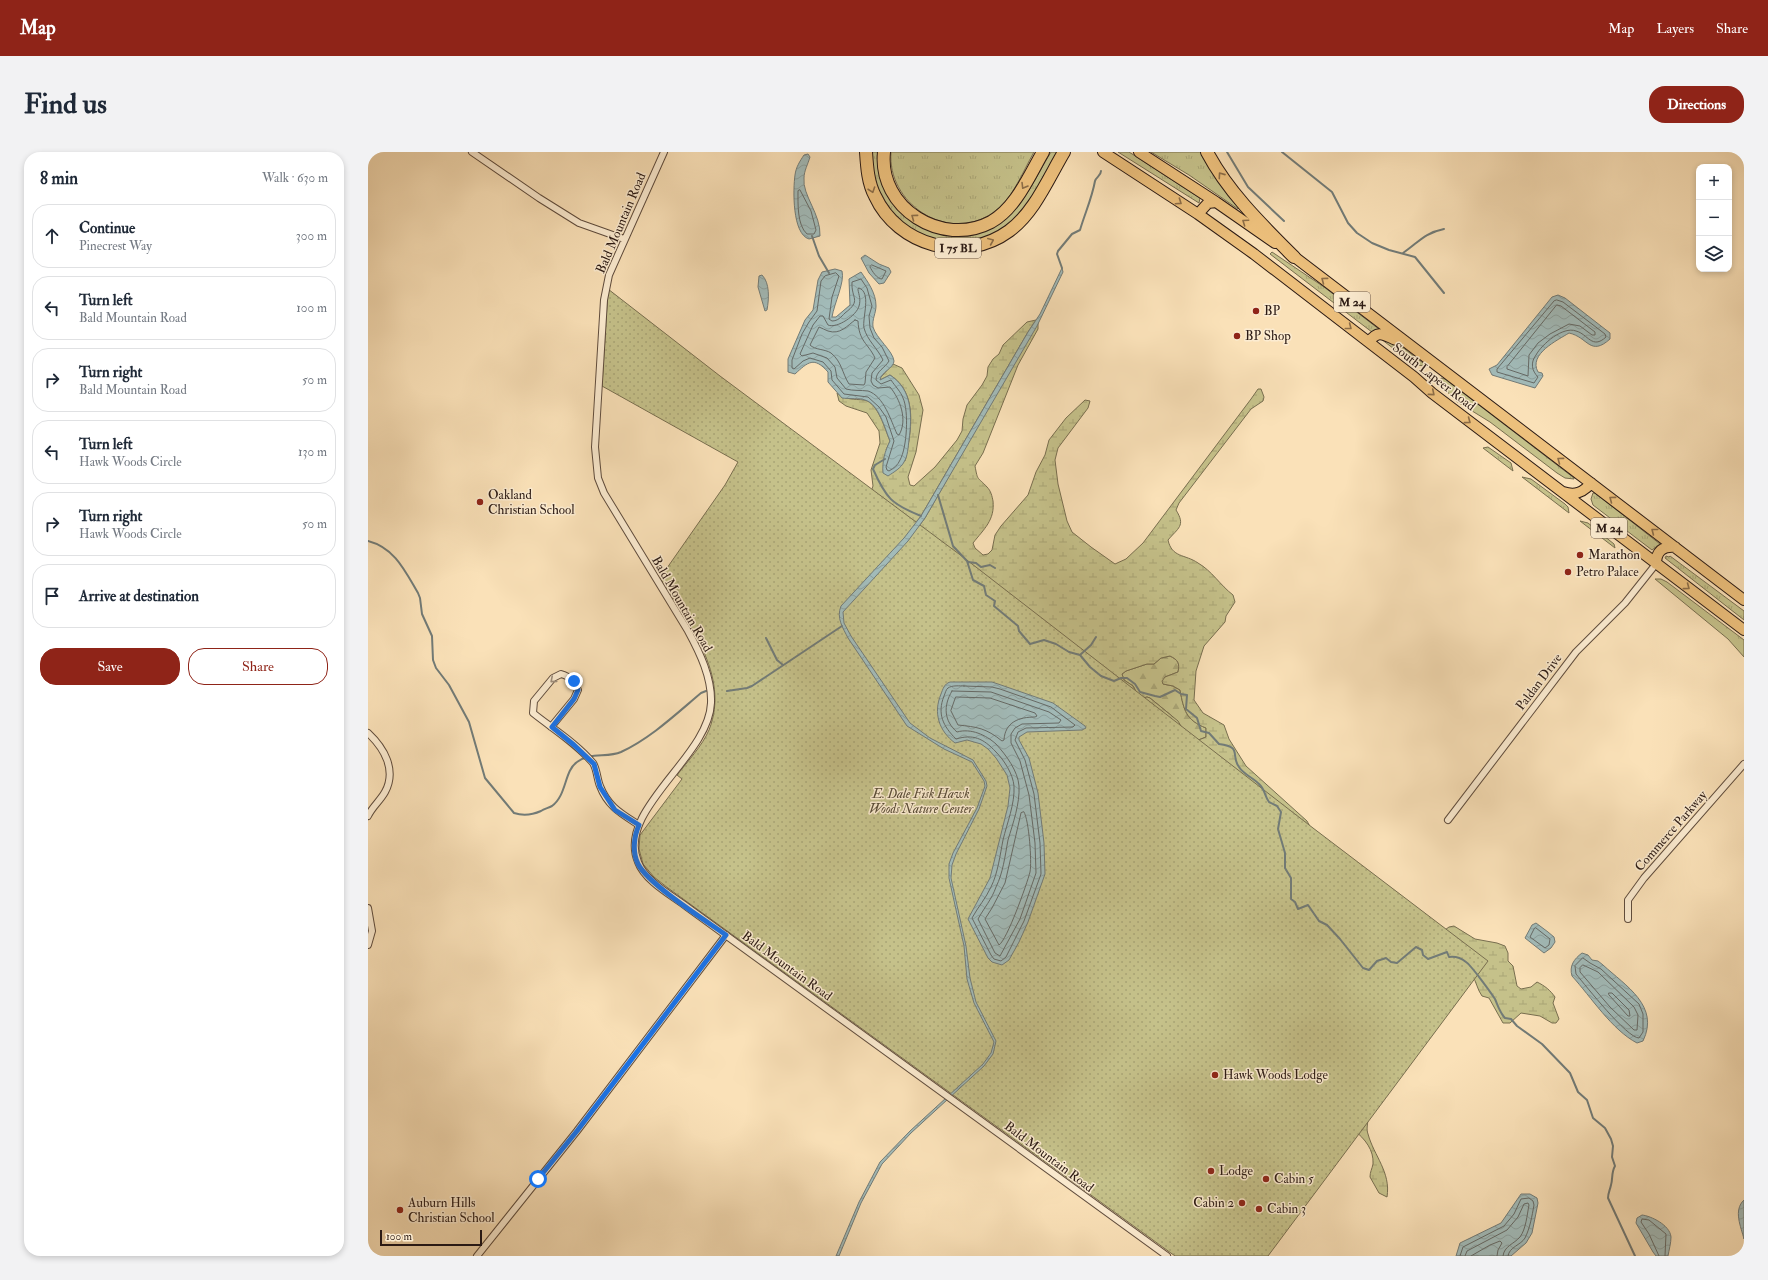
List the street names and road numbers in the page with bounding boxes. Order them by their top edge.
street label: Bald Mountain Road [593,170,650,276]
road number: I 75 BL [935,238,981,258]
road number: M 24 [1334,292,1370,312]
street label: South Lapeer Road [1389,340,1479,416]
road number: M 24 [1591,518,1627,538]
street label: Bald Mountain Road [648,553,716,655]
street label: Paldan Drive [1512,650,1566,714]
street label: Commerce Parkway [1631,787,1711,875]
street label: Bald Mountain Road [739,928,836,1005]
street label: Bald Mountain Road [1001,1118,1097,1196]

